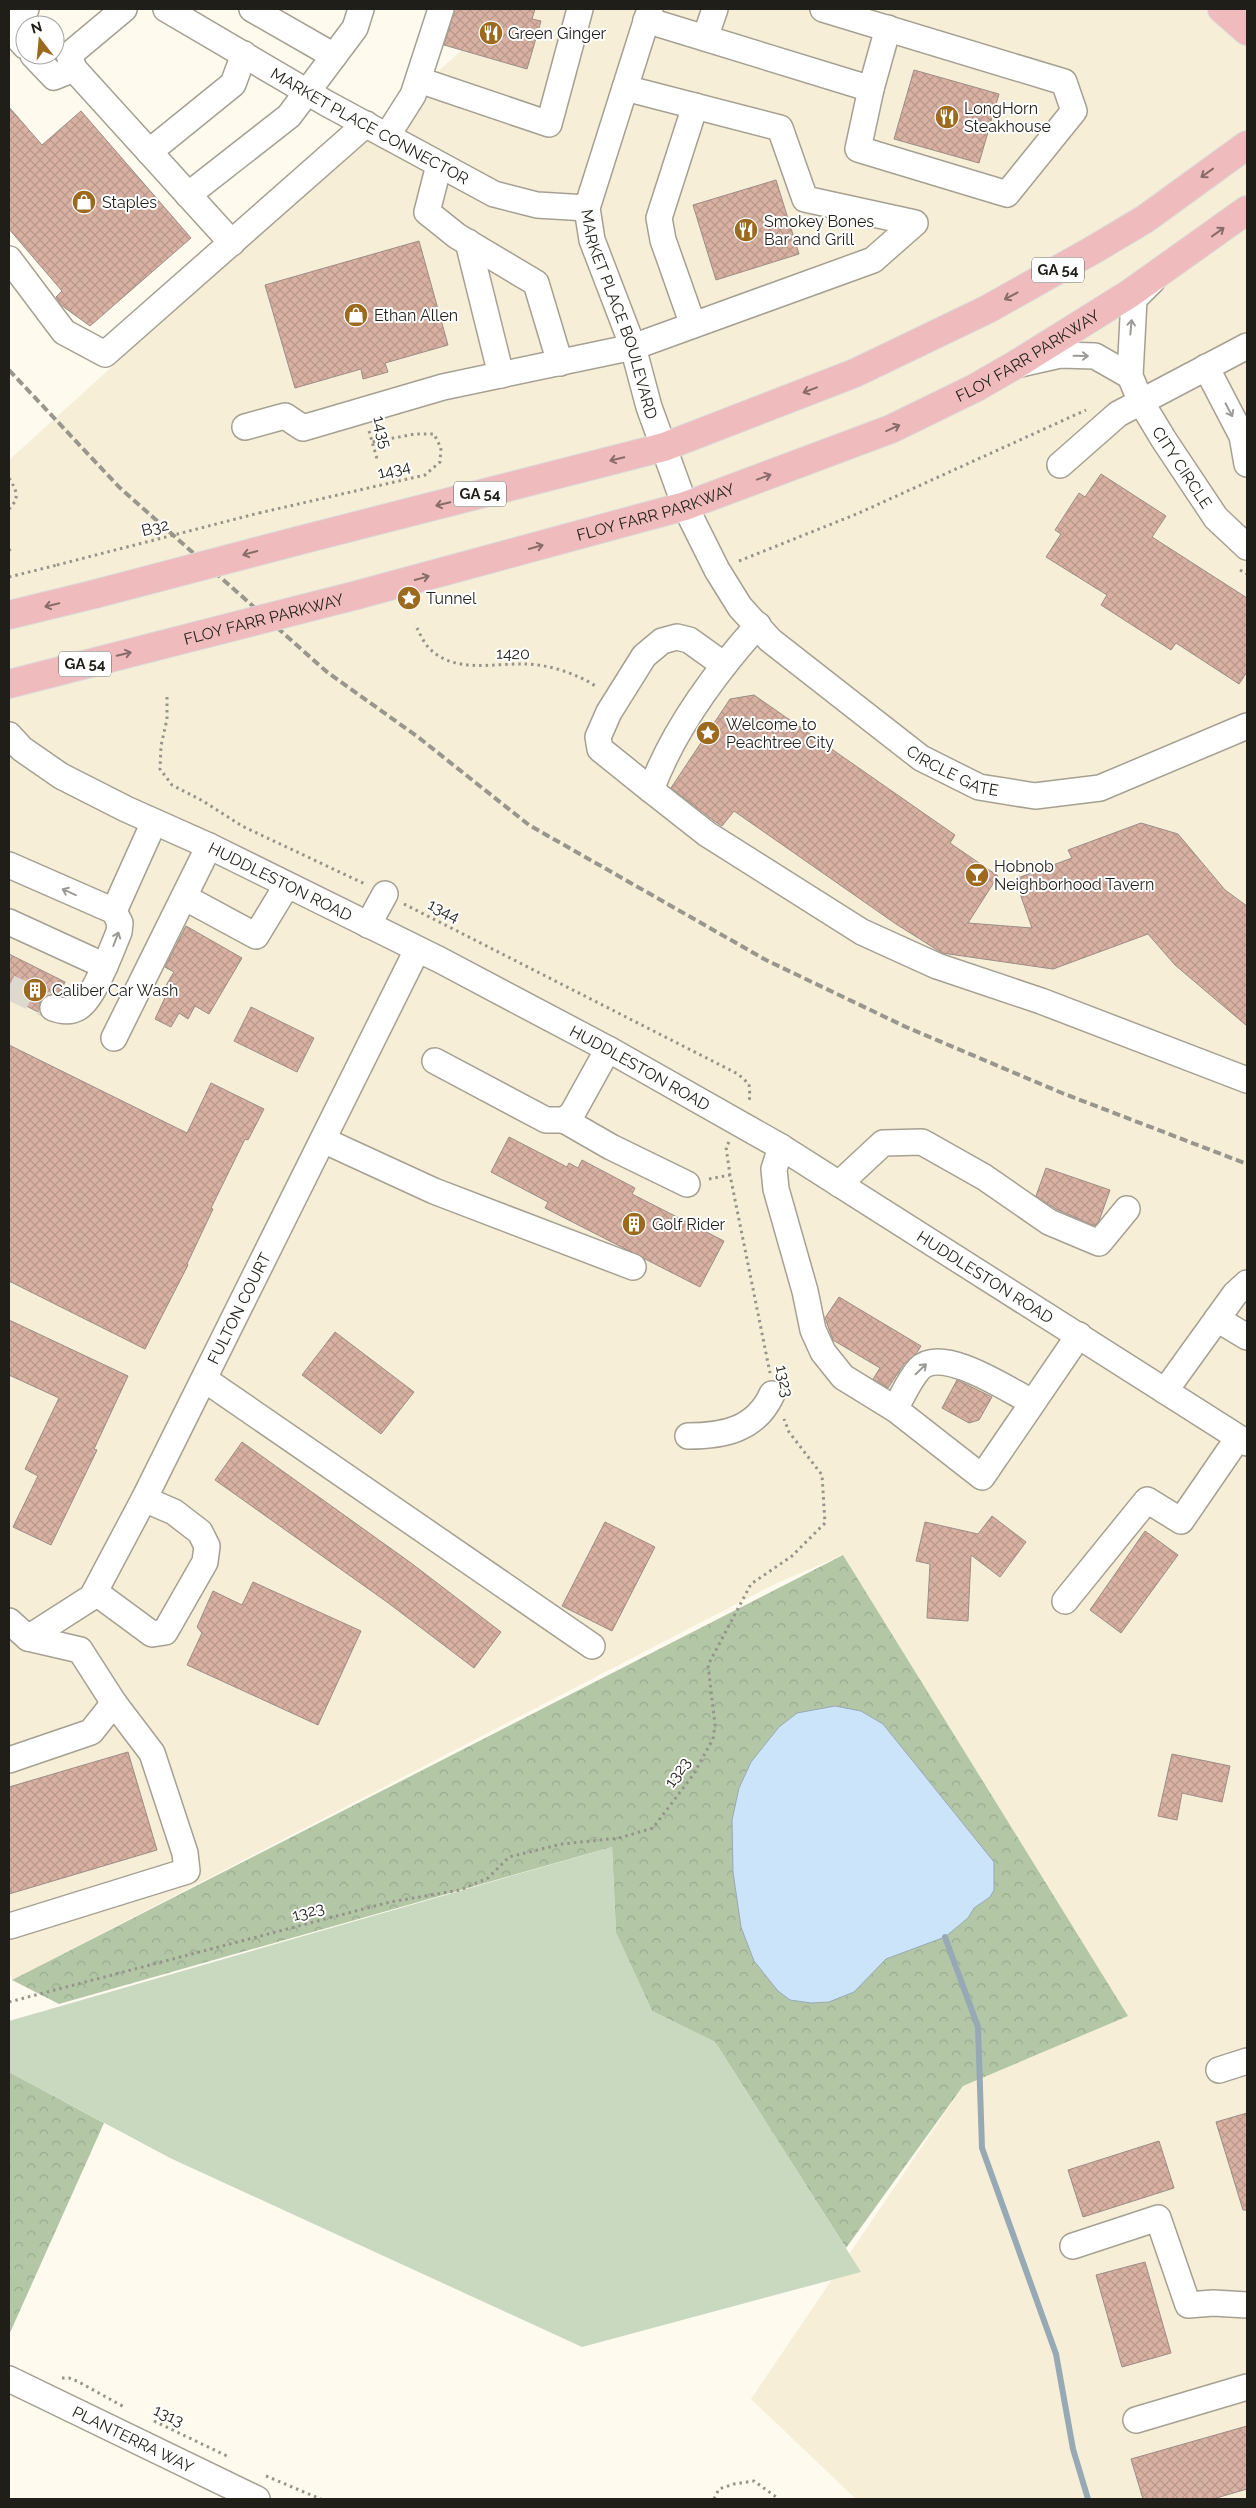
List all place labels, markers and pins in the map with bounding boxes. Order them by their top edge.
restaurant icon: Green Ginger [478,20,504,46]
place label: Green Ginger [508,24,607,43]
place label: LongHorn Steakhouse [964,99,1051,136]
restaurant icon: LongHorn Steakhouse [934,104,960,130]
shop icon: Staples [71,189,97,215]
place label: Staples [102,193,157,212]
place label: Smokey Bones Bar and Grill [764,212,874,249]
restaurant icon: Smokey Bones Bar and Grill [733,217,759,243]
shop icon: Ethan Allen [343,302,369,328]
place label: Ethan Allen [374,306,458,325]
place icon: Tunnel [396,585,422,611]
place label: Tunnel [426,589,477,608]
place label: Welcome to Peachtree City [726,715,834,752]
place icon: Welcome to Peachtree City [695,720,721,746]
place label: Hobnob Neighborhood Tavern [994,857,1154,894]
bar icon: Hobnob Neighborhood Tavern [964,862,990,888]
building icon: Caliber Car Wash [22,977,48,1003]
place label: Caliber Car Wash [52,981,178,1000]
building icon: Golf Rider [621,1211,647,1237]
place label: Golf Rider [652,1215,726,1234]

